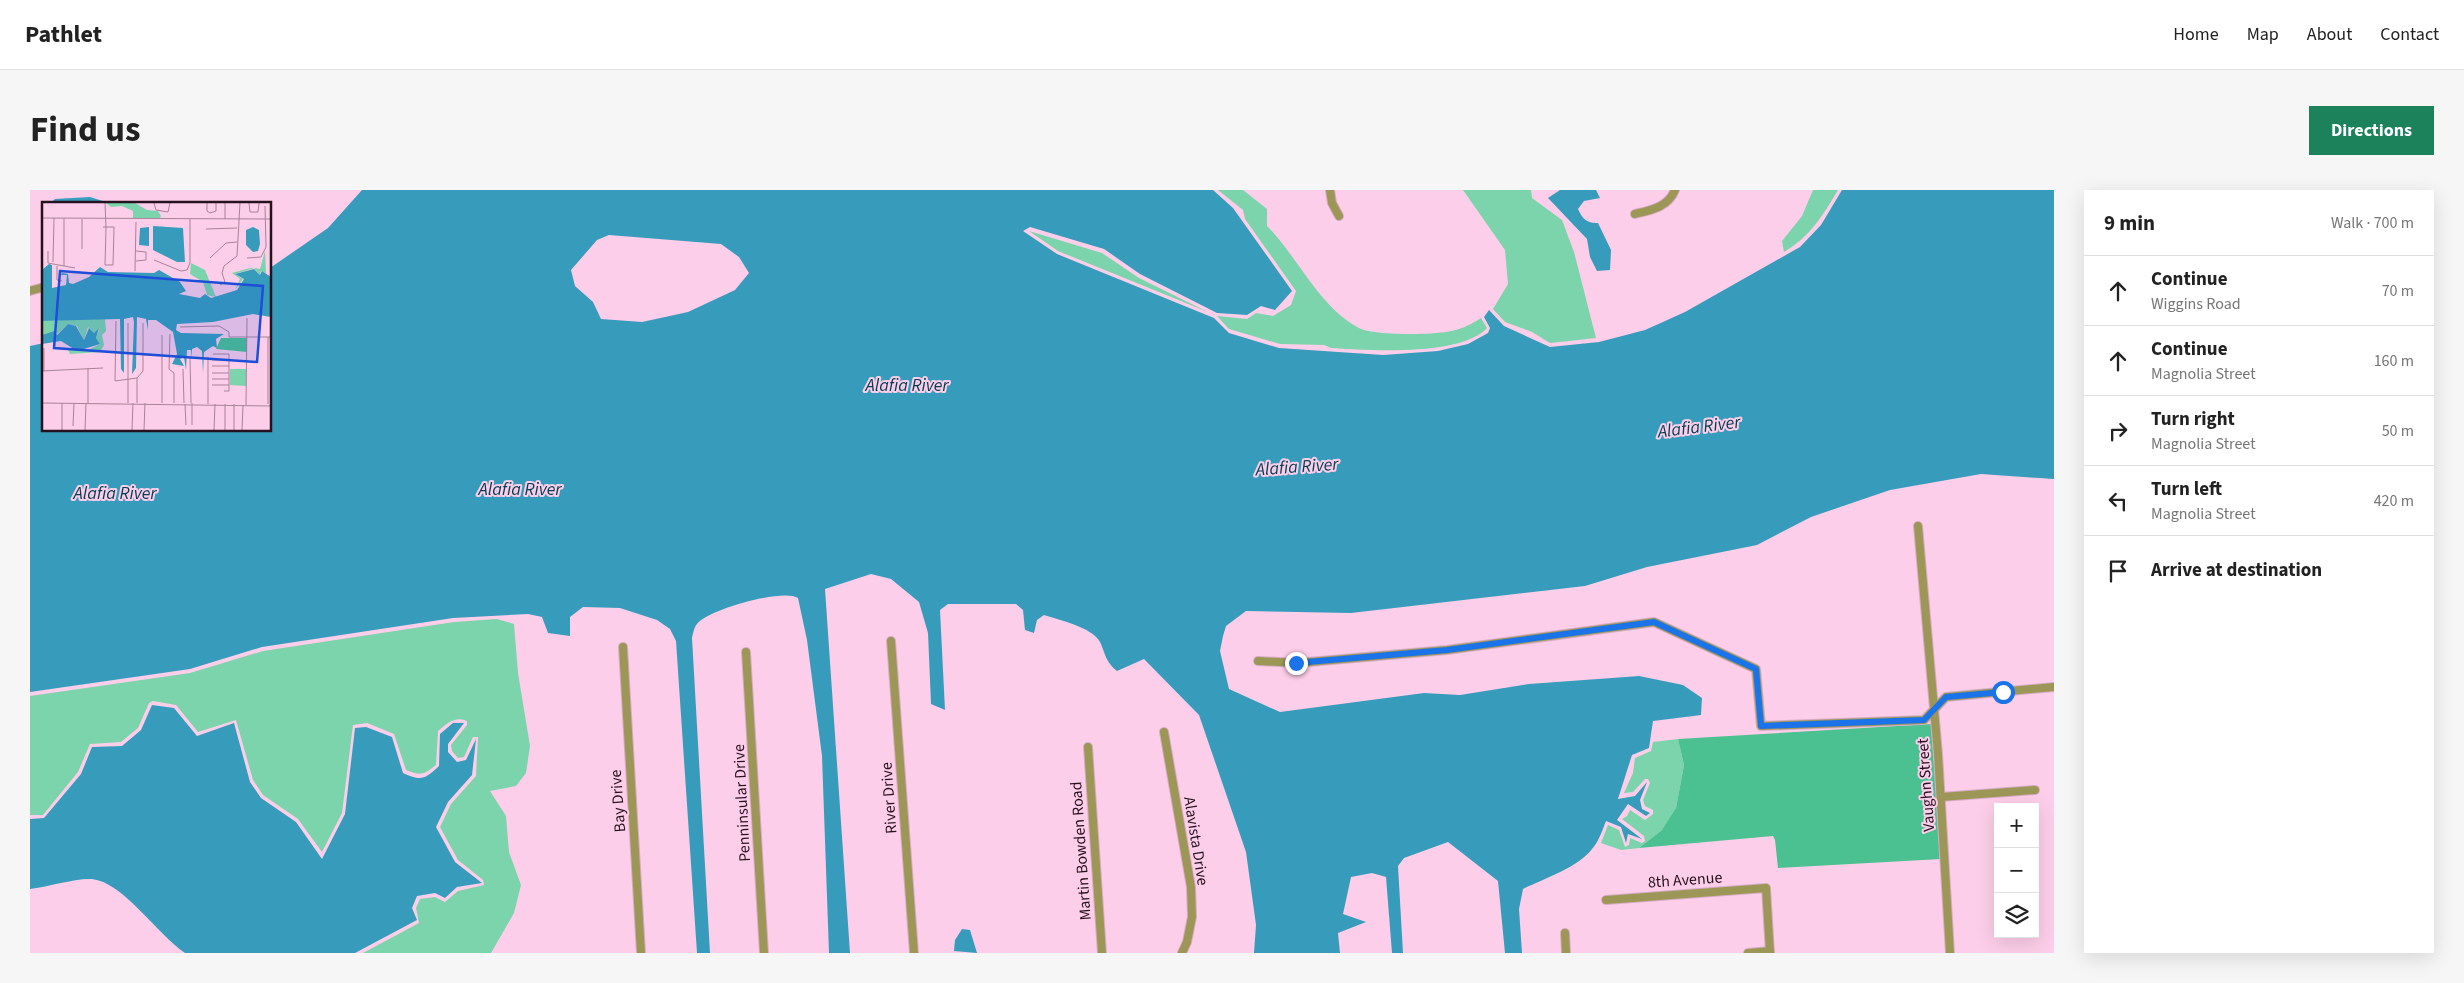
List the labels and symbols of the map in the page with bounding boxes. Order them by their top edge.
inset map [42,202,271,431]
water label: Alafia River [865,373,949,398]
water label: Alafia River [1655,409,1743,445]
water label: Alafia River [1254,452,1340,482]
water label: Alafia River [478,477,562,502]
water label: Alafia River [73,481,157,506]
route end [1285,652,1308,675]
route start [1992,681,2015,704]
street label: Vaughn Street [1912,737,1940,832]
street label: Penninsular Drive [728,744,756,862]
street label: River Drive [876,761,902,835]
street label: Bay Drive [605,769,631,833]
street label: Martin Bowden Road [1065,781,1097,921]
street label: Alavista Drive [1178,795,1214,887]
street label: 8th Avenue [1647,866,1723,894]

